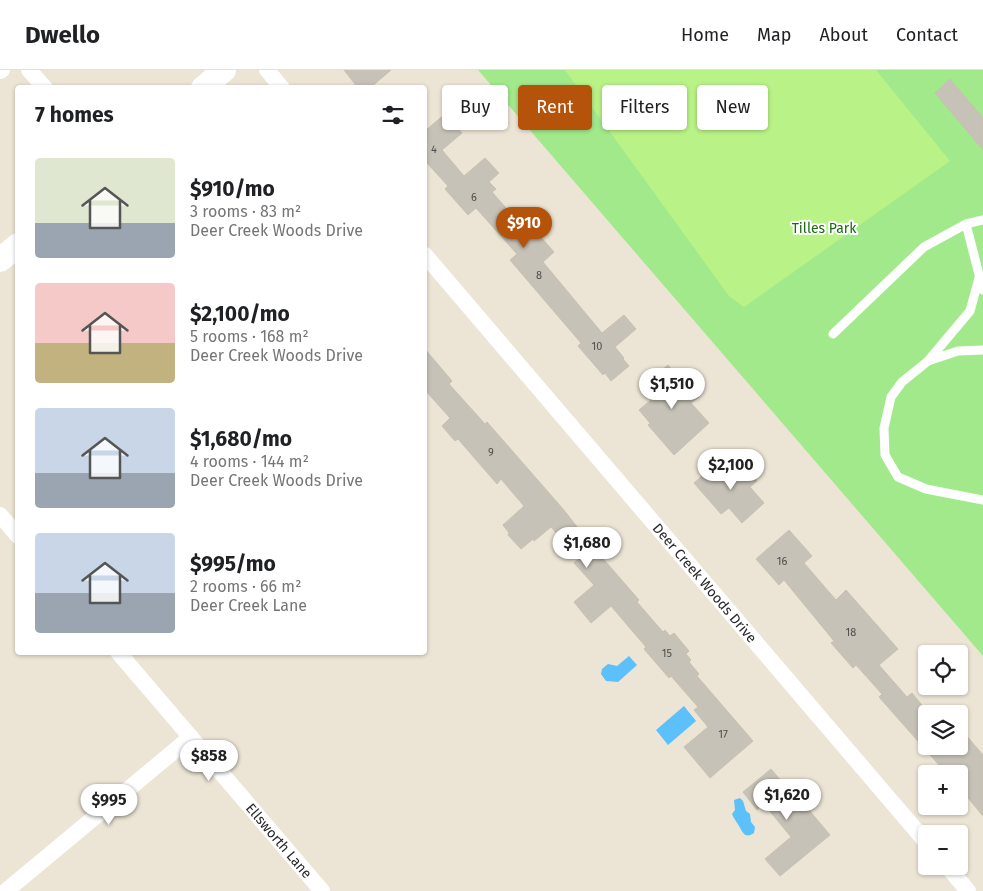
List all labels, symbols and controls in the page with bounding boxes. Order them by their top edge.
text: Dwello [25,21,100,49]
text: Home [681,24,729,46]
text: Map [757,24,791,46]
text: About [819,24,868,46]
text: Contact [896,24,958,46]
chip: Buy [442,85,508,130]
chip: Rent [518,85,592,130]
chip: Filters [602,85,687,130]
chip: New [697,85,768,130]
icon: filters [379,101,407,129]
text: 7 homes [35,102,114,128]
house number: 4 [431,143,437,156]
text: $910/mo [190,176,275,202]
icon: home [75,178,135,238]
house number: 6 [471,191,477,204]
text: 3 rooms · 83 m² [190,202,301,221]
pin: $910 [494,206,554,249]
text: $910 [507,213,541,232]
park label: Tilles Park [792,220,857,237]
text: Deer Creek Woods Drive [190,221,363,240]
house number: 8 [536,269,542,282]
text: $2,100/mo [190,301,290,327]
icon: home [75,303,135,363]
text: 5 rooms · 168 m² [190,327,309,346]
house number: 10 [592,340,602,353]
text: Deer Creek Woods Drive [190,346,363,365]
pin: $1,510 [631,368,713,410]
text: $1,510 [650,374,694,393]
text: $1,680/mo [190,426,292,452]
icon: home [75,428,135,488]
house number: 9 [488,446,494,459]
pin: $2,100 [690,448,772,491]
text: 4 rooms · 144 m² [190,452,309,471]
text: $2,100 [708,455,754,474]
text: Deer Creek Woods Drive [190,471,363,490]
street label: Deer Creek Woods Drive [649,520,760,646]
pin: $1,680 [546,526,628,569]
text: $1,680 [564,533,611,552]
text: $995/mo [190,551,276,577]
icon: home [75,553,135,613]
house number: 16 [777,555,787,568]
text: 2 rooms · 66 m² [190,577,301,596]
text: Deer Creek Lane [190,596,307,615]
house number: 18 [846,626,856,639]
map controls [918,645,968,875]
button: locate [918,645,968,695]
house number: 15 [662,647,673,660]
button: layers [918,705,968,755]
house number: 17 [718,728,728,741]
pin: $858 [179,740,239,782]
text: $858 [191,746,227,765]
button: + [918,765,968,815]
pin: $1,620 [746,778,828,821]
pin: $995 [79,784,139,826]
text: $1,620 [764,785,810,804]
text: $995 [91,790,127,809]
street label: Ellsworth Lane [242,800,316,882]
button: − [918,825,968,875]

